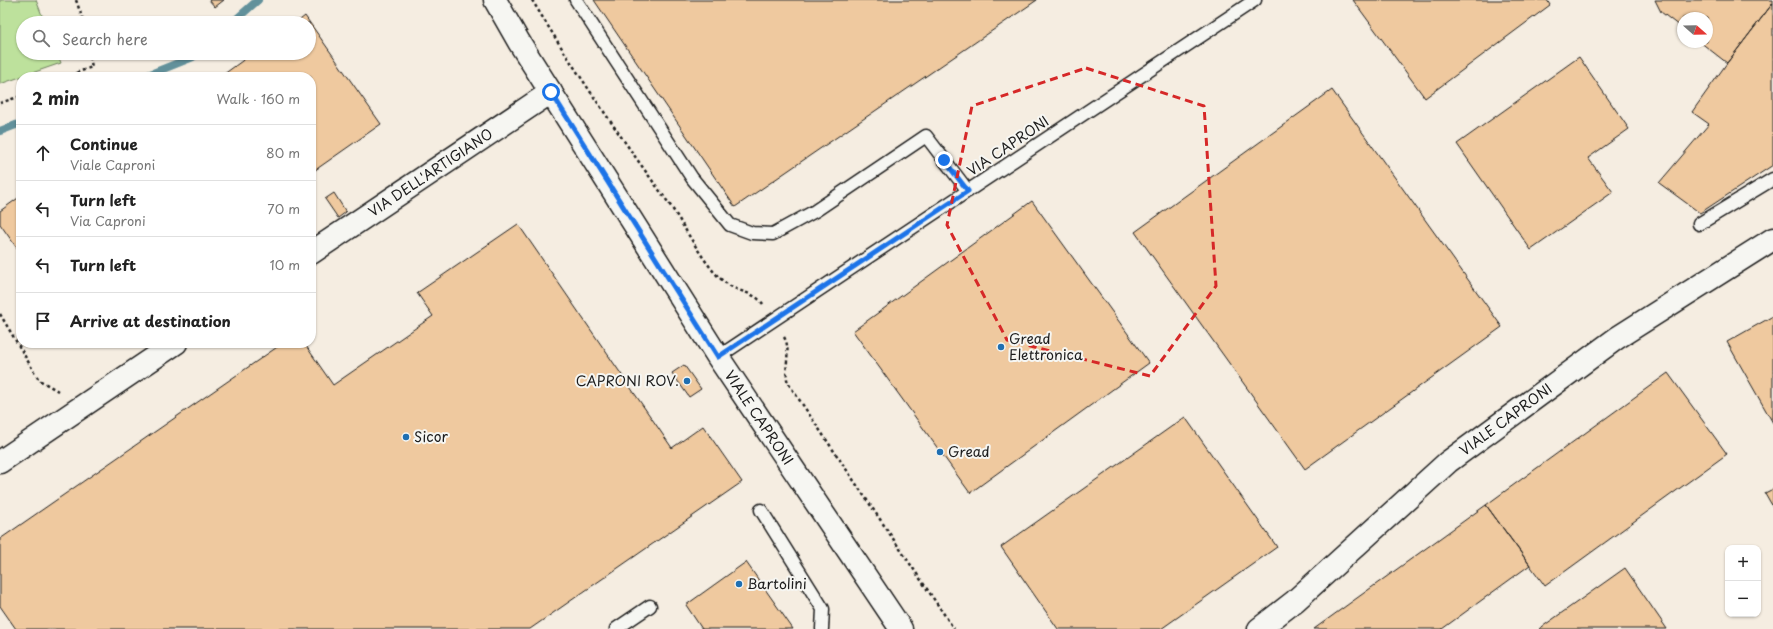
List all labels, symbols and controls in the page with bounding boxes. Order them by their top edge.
north arrow [1677,12,1713,48]
search box [16,16,316,60]
icon: search [30,27,52,49]
text: Search here [62,27,148,50]
route start [542,83,560,101]
text: 2 min [32,85,79,111]
text: Walk · 160 m [217,89,300,108]
street label: VIA CAPRONI [963,110,1053,181]
street label: VIA DELL'ARTIGIANO [364,123,497,222]
text: Continue [70,132,138,155]
icon: ahead [32,142,54,164]
text: 80 m [266,143,300,162]
route end [935,151,953,169]
text: Viale Caproni [70,155,155,174]
text: Turn left [70,188,136,211]
icon: left [32,198,54,220]
text: 70 m [267,199,300,218]
text: Via Caproni [70,211,146,230]
text: Turn left [70,253,136,276]
icon: left [32,254,54,276]
text: 10 m [270,255,300,274]
text: Arrive at destination [70,309,231,332]
icon: arrive [32,310,54,332]
place label: Gread Elettronica [1009,328,1083,365]
marker: Gread Elettronica [996,342,1006,352]
street label: VIALE CAPRONI [720,366,799,469]
place label: CAPRONI ROV. [576,370,679,391]
marker: CAPRONI ROV. [682,376,692,386]
street label: VIALE CAPRONI [1455,378,1556,460]
place label: Sicor [414,426,448,447]
marker: Sicor [401,432,411,442]
place label: Gread [948,441,990,462]
marker: Gread [935,447,945,457]
map controls [1725,545,1761,617]
button: + [1725,545,1761,581]
place label: Bartolini [747,573,807,594]
marker: Bartolini [734,579,744,589]
button: − [1725,581,1761,617]

